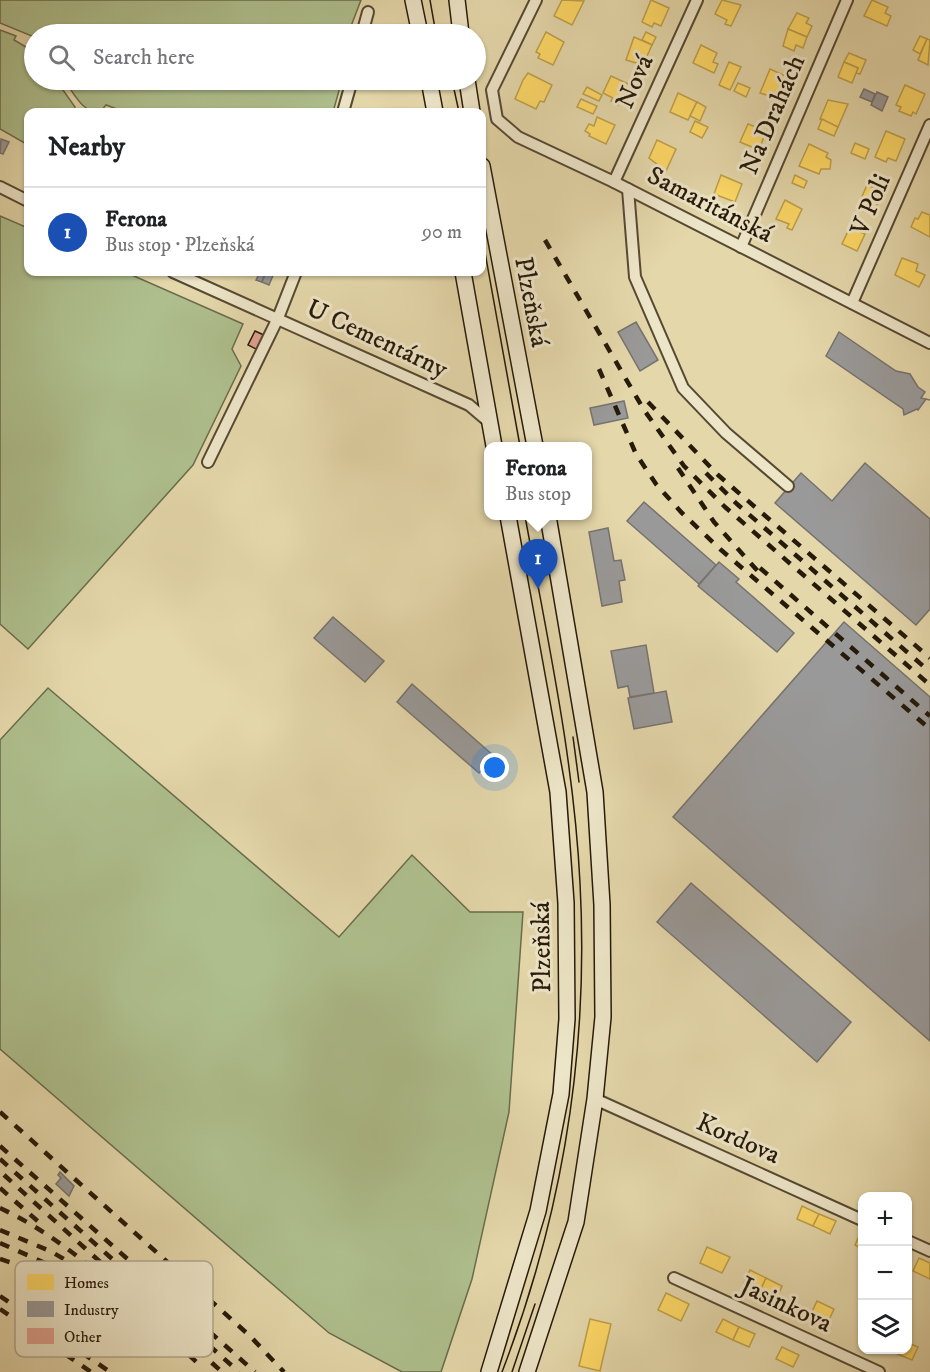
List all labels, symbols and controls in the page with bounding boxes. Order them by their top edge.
search box [24,24,486,90]
icon: search [45,41,78,74]
text: Search here [93,44,195,71]
street label: Nová [609,50,661,114]
street label: Na Drahách [733,50,813,180]
text: Nearby [48,131,125,164]
street label: Samaritánská [641,159,779,251]
street label: V Poli [843,169,899,242]
text: Ferona [105,206,167,233]
text: 1 [64,220,71,245]
text: 90 m [422,220,462,245]
text: Bus stop · Plzeňská [105,233,255,258]
street label: Plzeňská [506,254,556,350]
street label: U Cementárny [301,292,454,386]
popup [484,442,592,520]
text: Ferona [505,455,567,482]
text: Bus stop [505,482,571,507]
pin: 1 [518,540,558,589]
your location [480,753,509,782]
street label: Plzeňská [525,901,559,993]
street label: Kordova [691,1106,785,1172]
map controls [858,1192,912,1354]
button: + [858,1192,912,1246]
button: − [858,1246,912,1300]
legend [15,1261,213,1357]
street label: Jasinkova [733,1269,837,1341]
text: Homes [64,1273,109,1293]
text: Industry [64,1300,119,1320]
button: layers [858,1300,912,1354]
text: Other [64,1327,101,1347]

